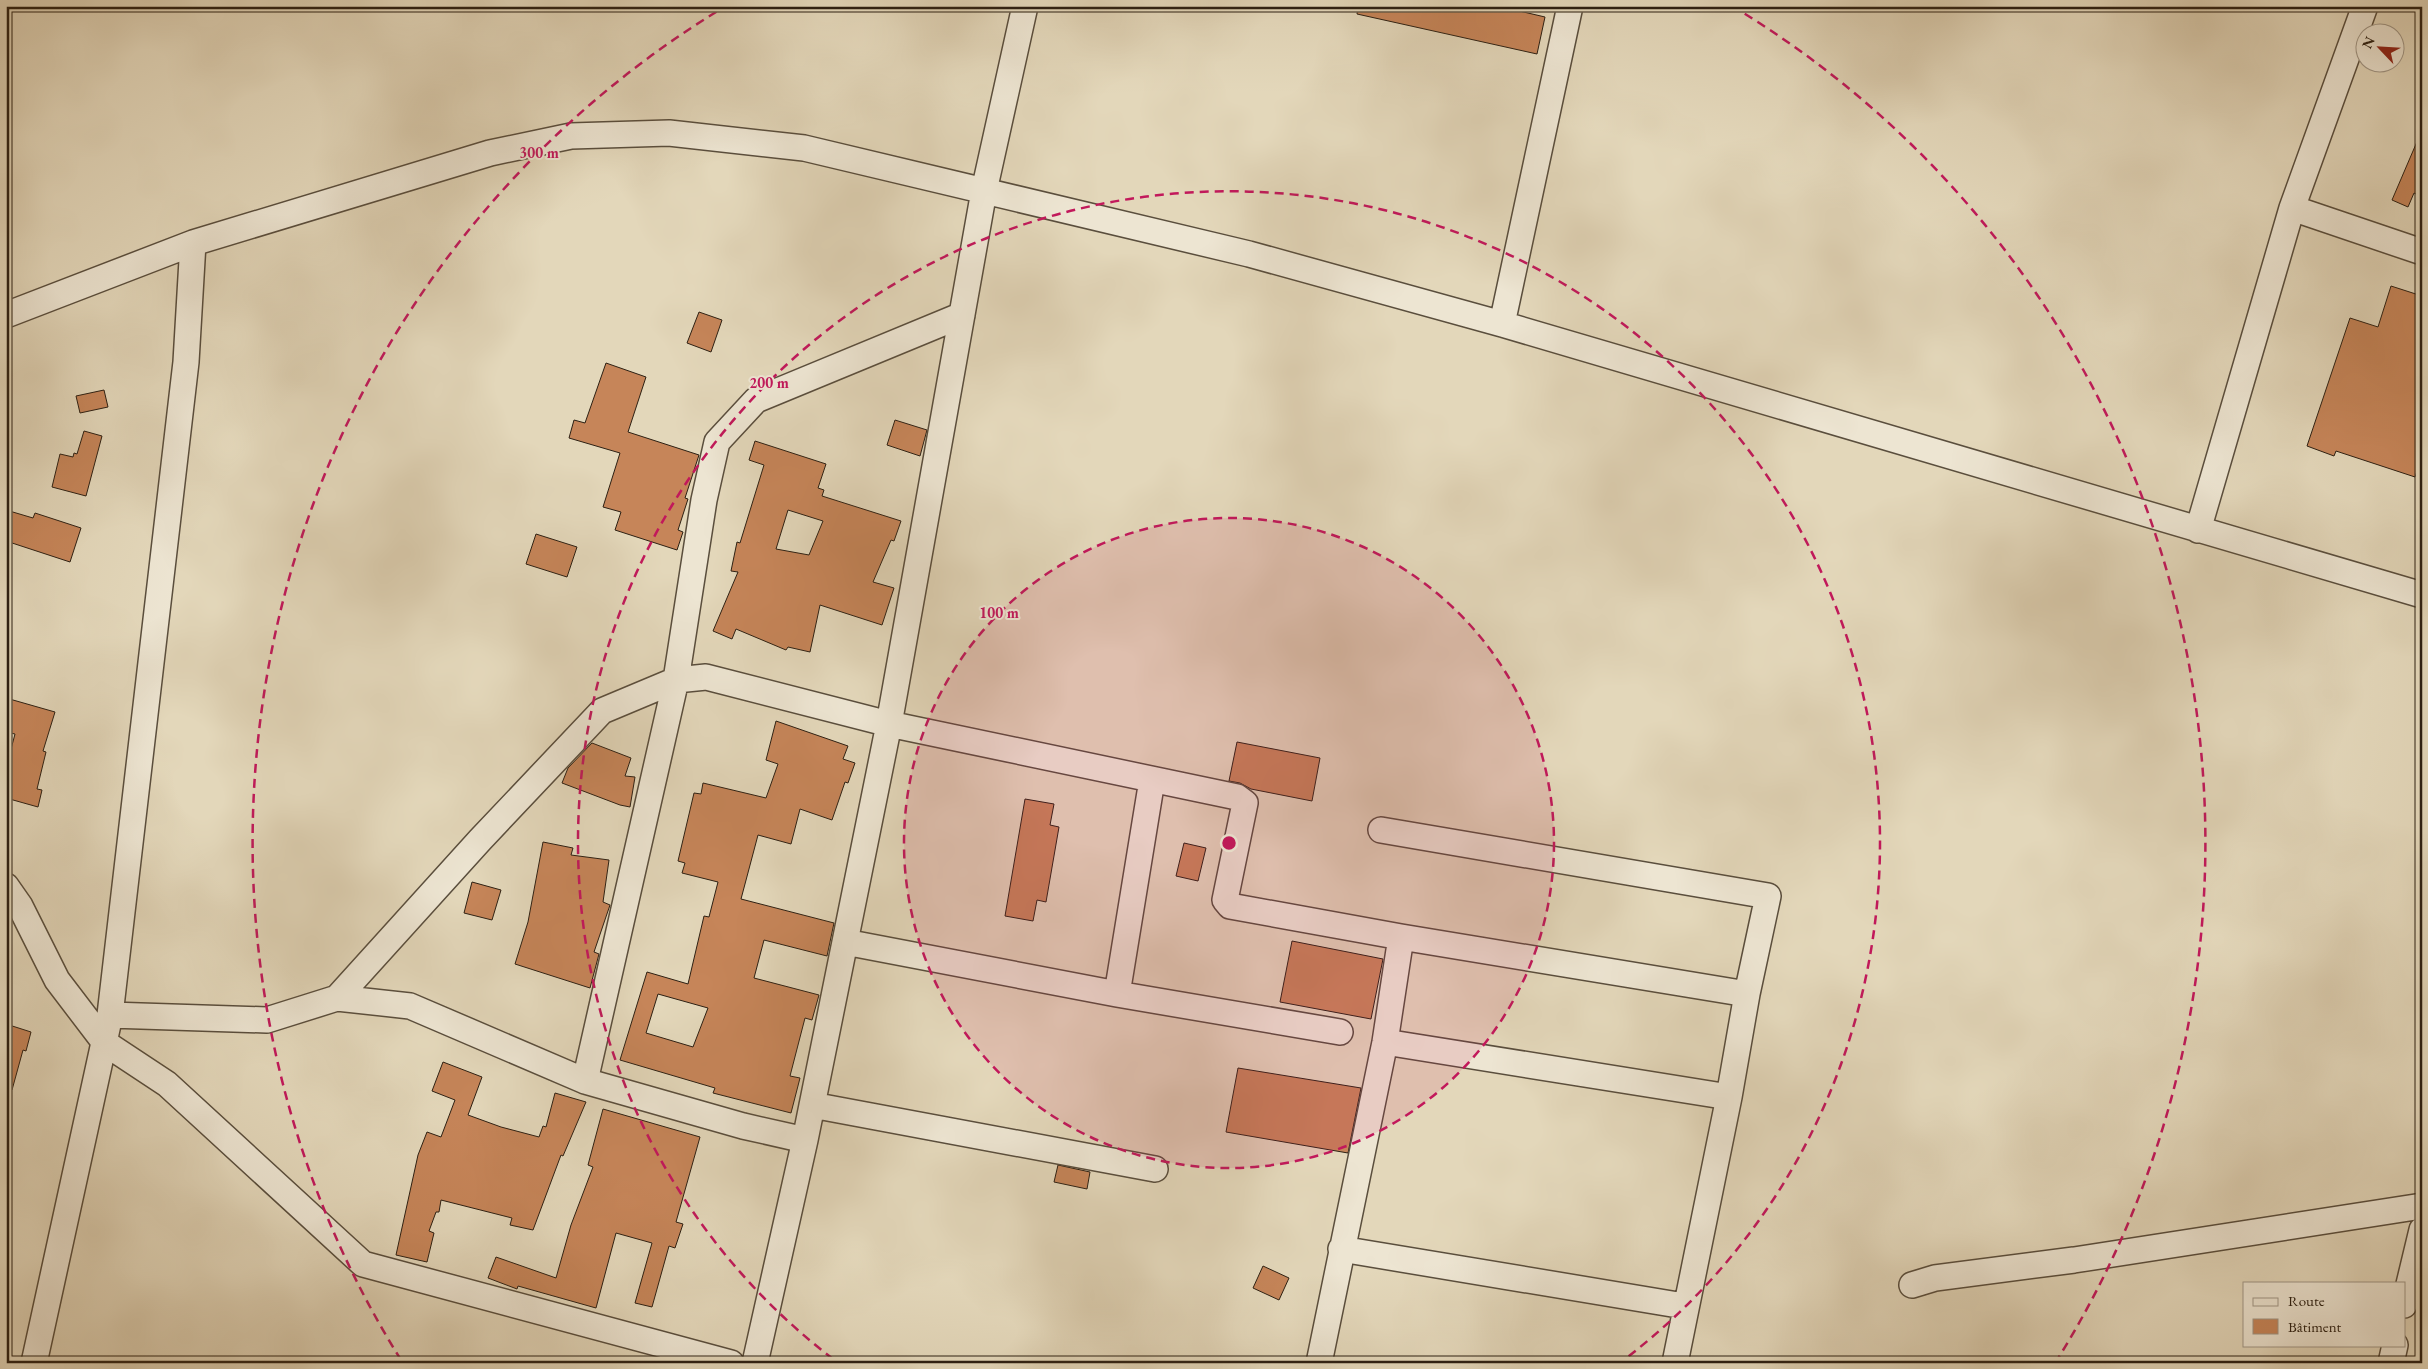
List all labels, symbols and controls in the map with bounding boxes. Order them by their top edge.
north arrow [2356,22,2406,72]
text: N [2358,33,2379,51]
text: 300 m [519,143,559,162]
text: 200 m [749,373,789,392]
text: 100 m [979,603,1019,622]
centre of rings [1220,834,1238,852]
legend [2243,1282,2406,1346]
text: Route [2288,1291,2325,1310]
text: Bâtiment [2288,1317,2342,1336]

